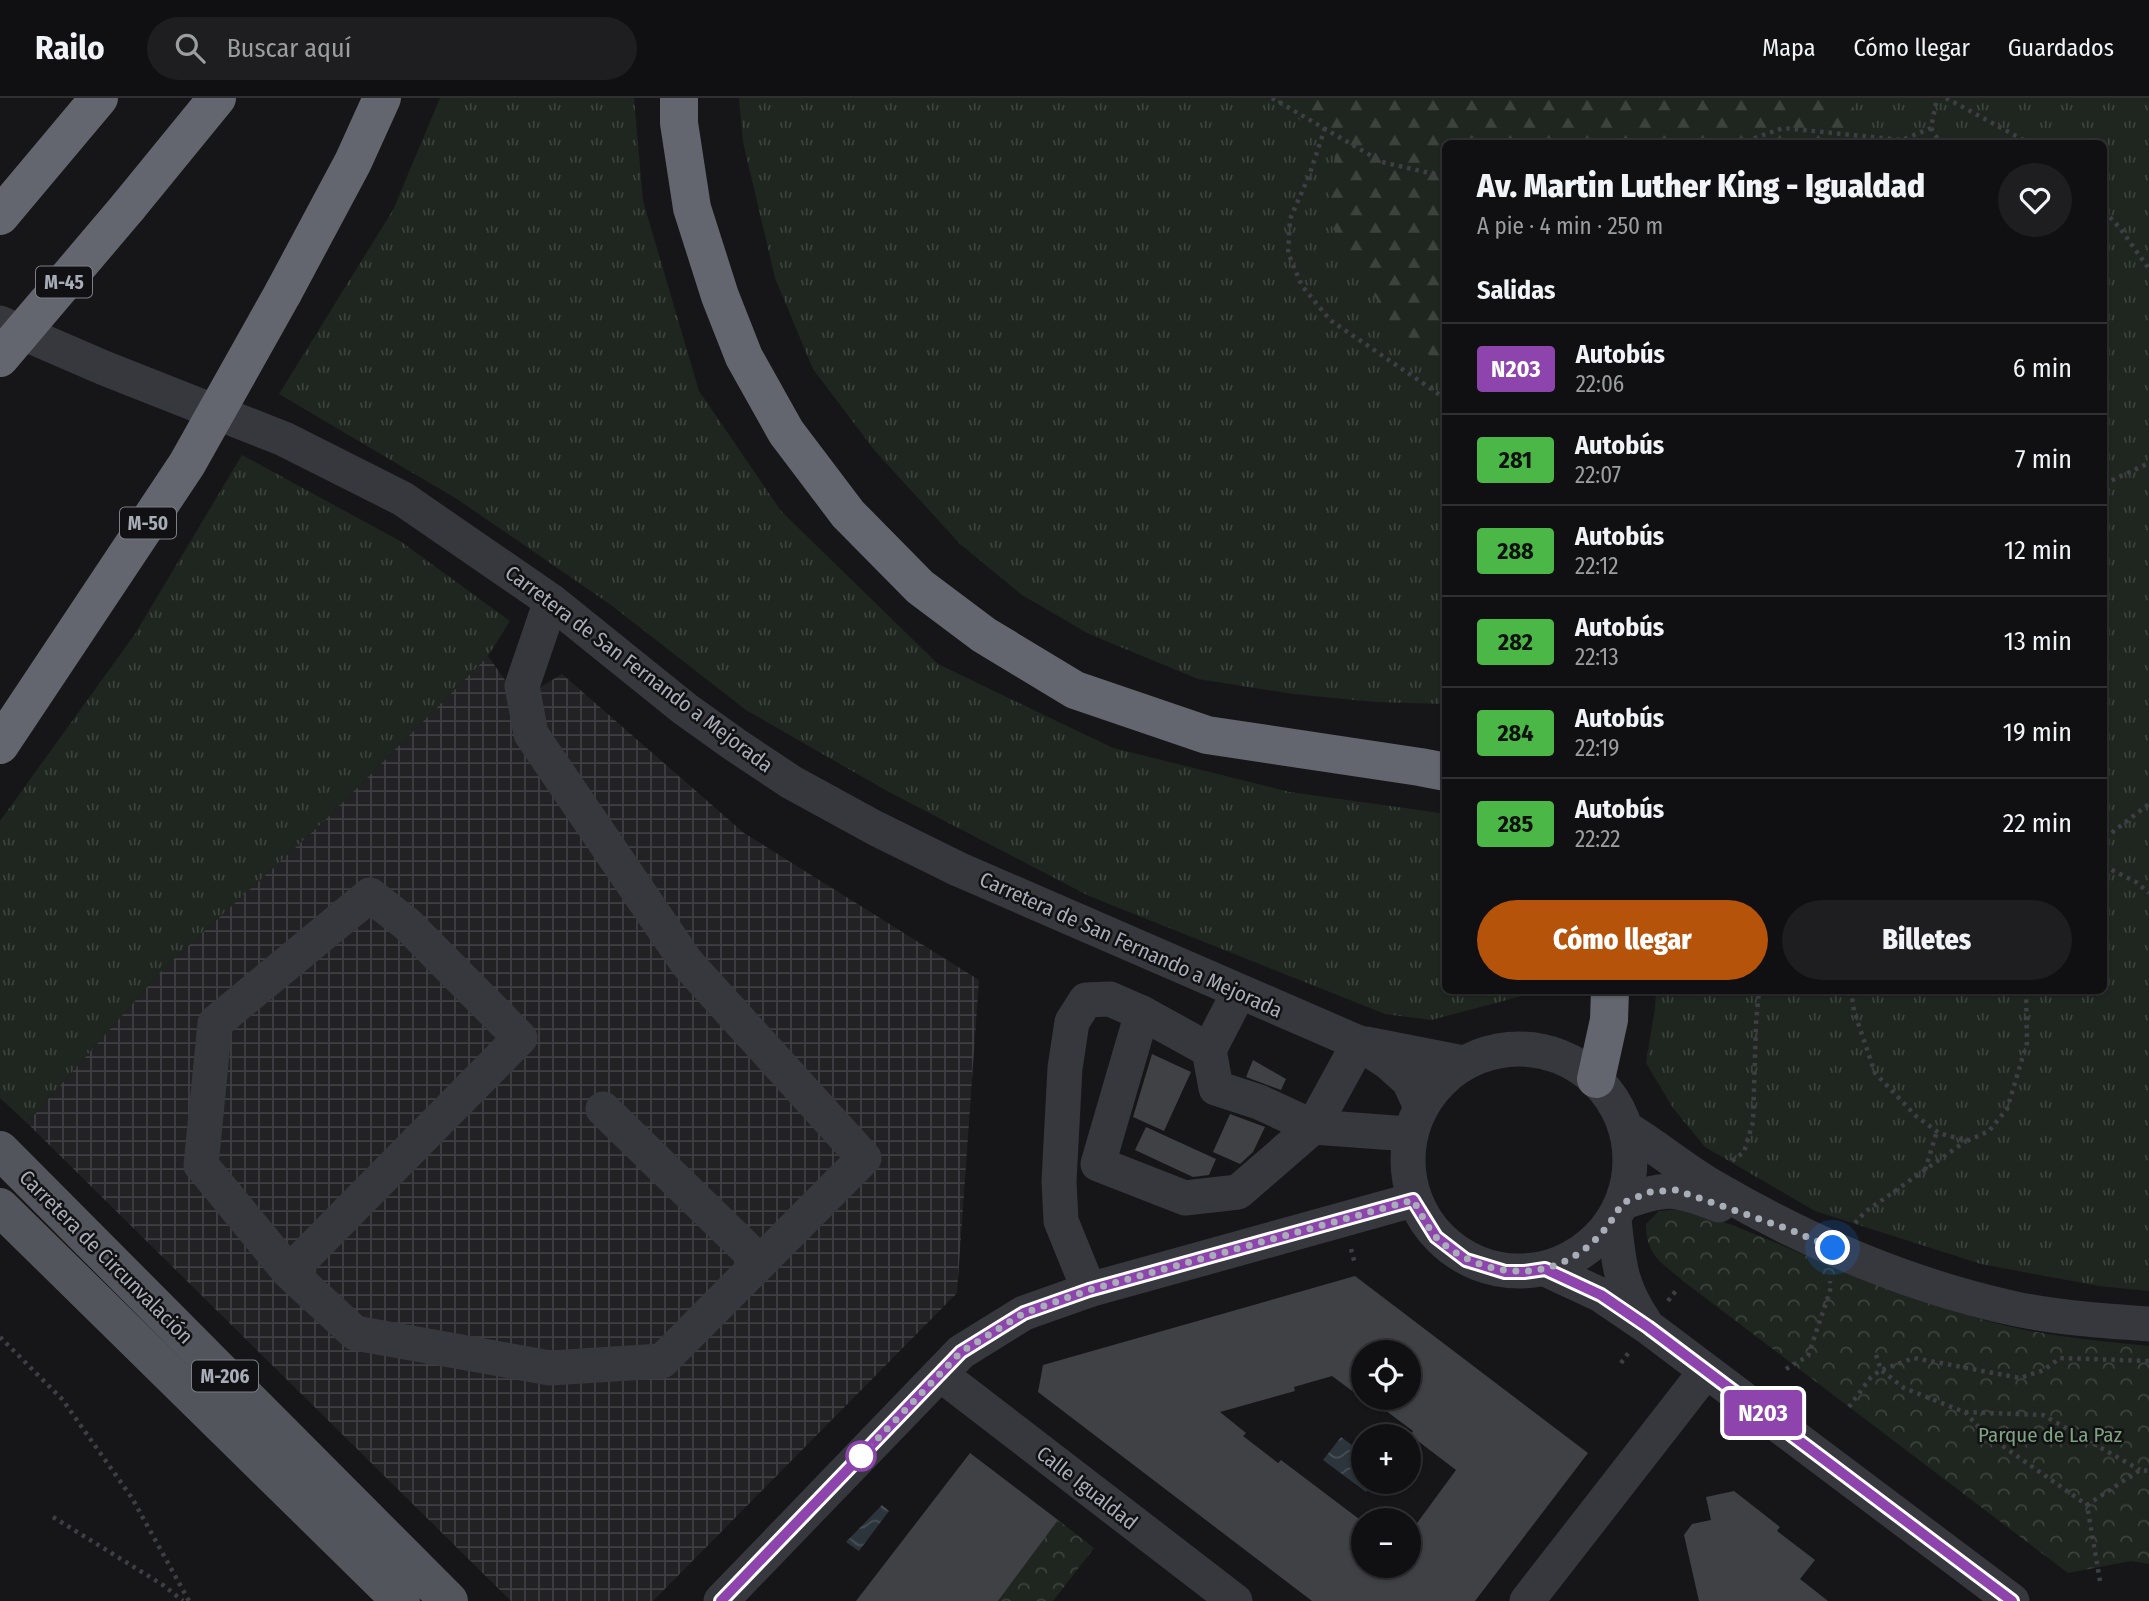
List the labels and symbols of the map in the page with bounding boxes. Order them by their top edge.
road number: M-45 [36,266,92,298]
road number: M-50 [120,508,176,538]
street label: Carretera de San Fernando a Mejorada [500,560,778,778]
street label: Carretera de San Fernando a Mejorada [976,866,1286,1024]
street label: Carretera de Circunvalación [14,1165,198,1349]
your location [1815,1230,1850,1265]
road number: M-206 [192,1360,258,1392]
line badge: N203 [1714,1390,1812,1436]
park label: Parque de La Paz [1978,1422,2122,1448]
street label: Calle Igualdad [1031,1440,1143,1536]
unlabelled marker [846,1441,876,1471]

